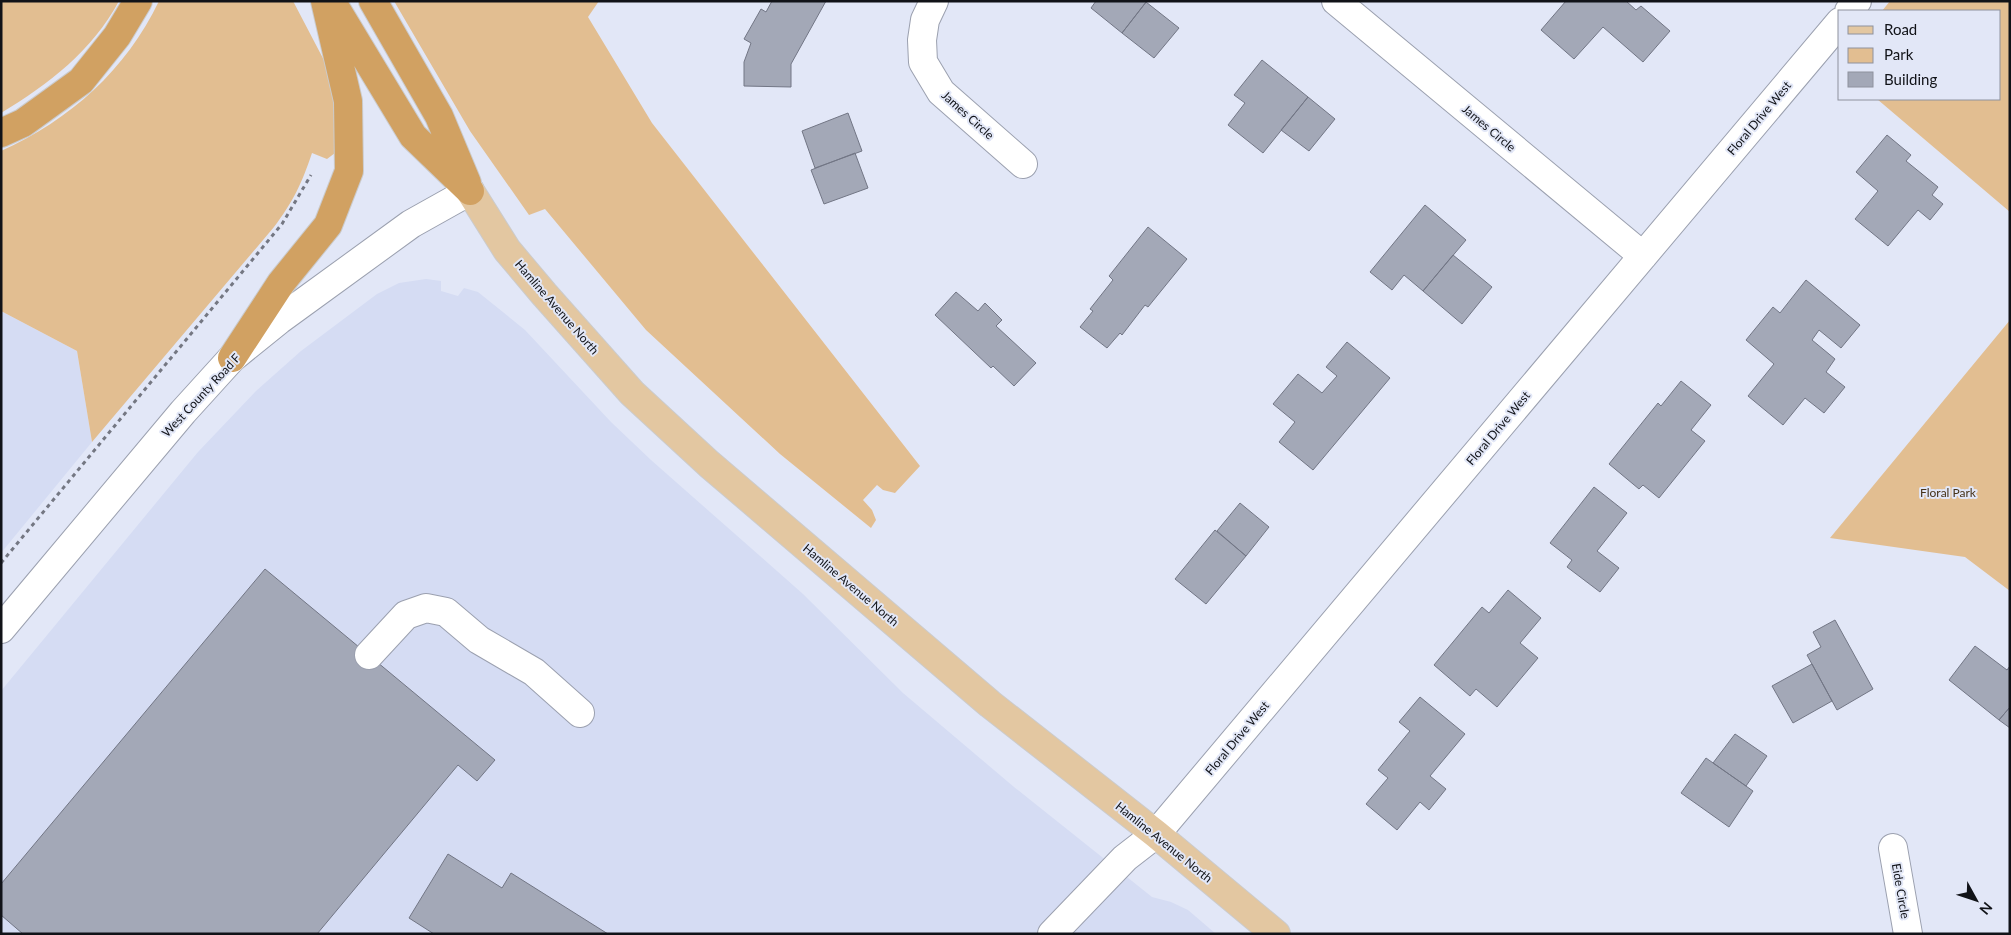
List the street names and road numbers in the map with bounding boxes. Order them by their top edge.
street label: Floral Drive West [1724,78,1795,158]
street label: James Circle [939,88,997,142]
street label: James Circle [1459,101,1519,155]
street label: Hamline Avenue North [512,257,602,357]
street label: West County Road F [159,350,244,440]
street label: Floral Drive West [1463,388,1534,468]
street label: Hamline Avenue North [800,541,902,629]
street label: Floral Drive West [1202,698,1273,778]
street label: Hamline Avenue North [1113,798,1215,886]
street label: Eide Circle [1889,862,1913,920]

